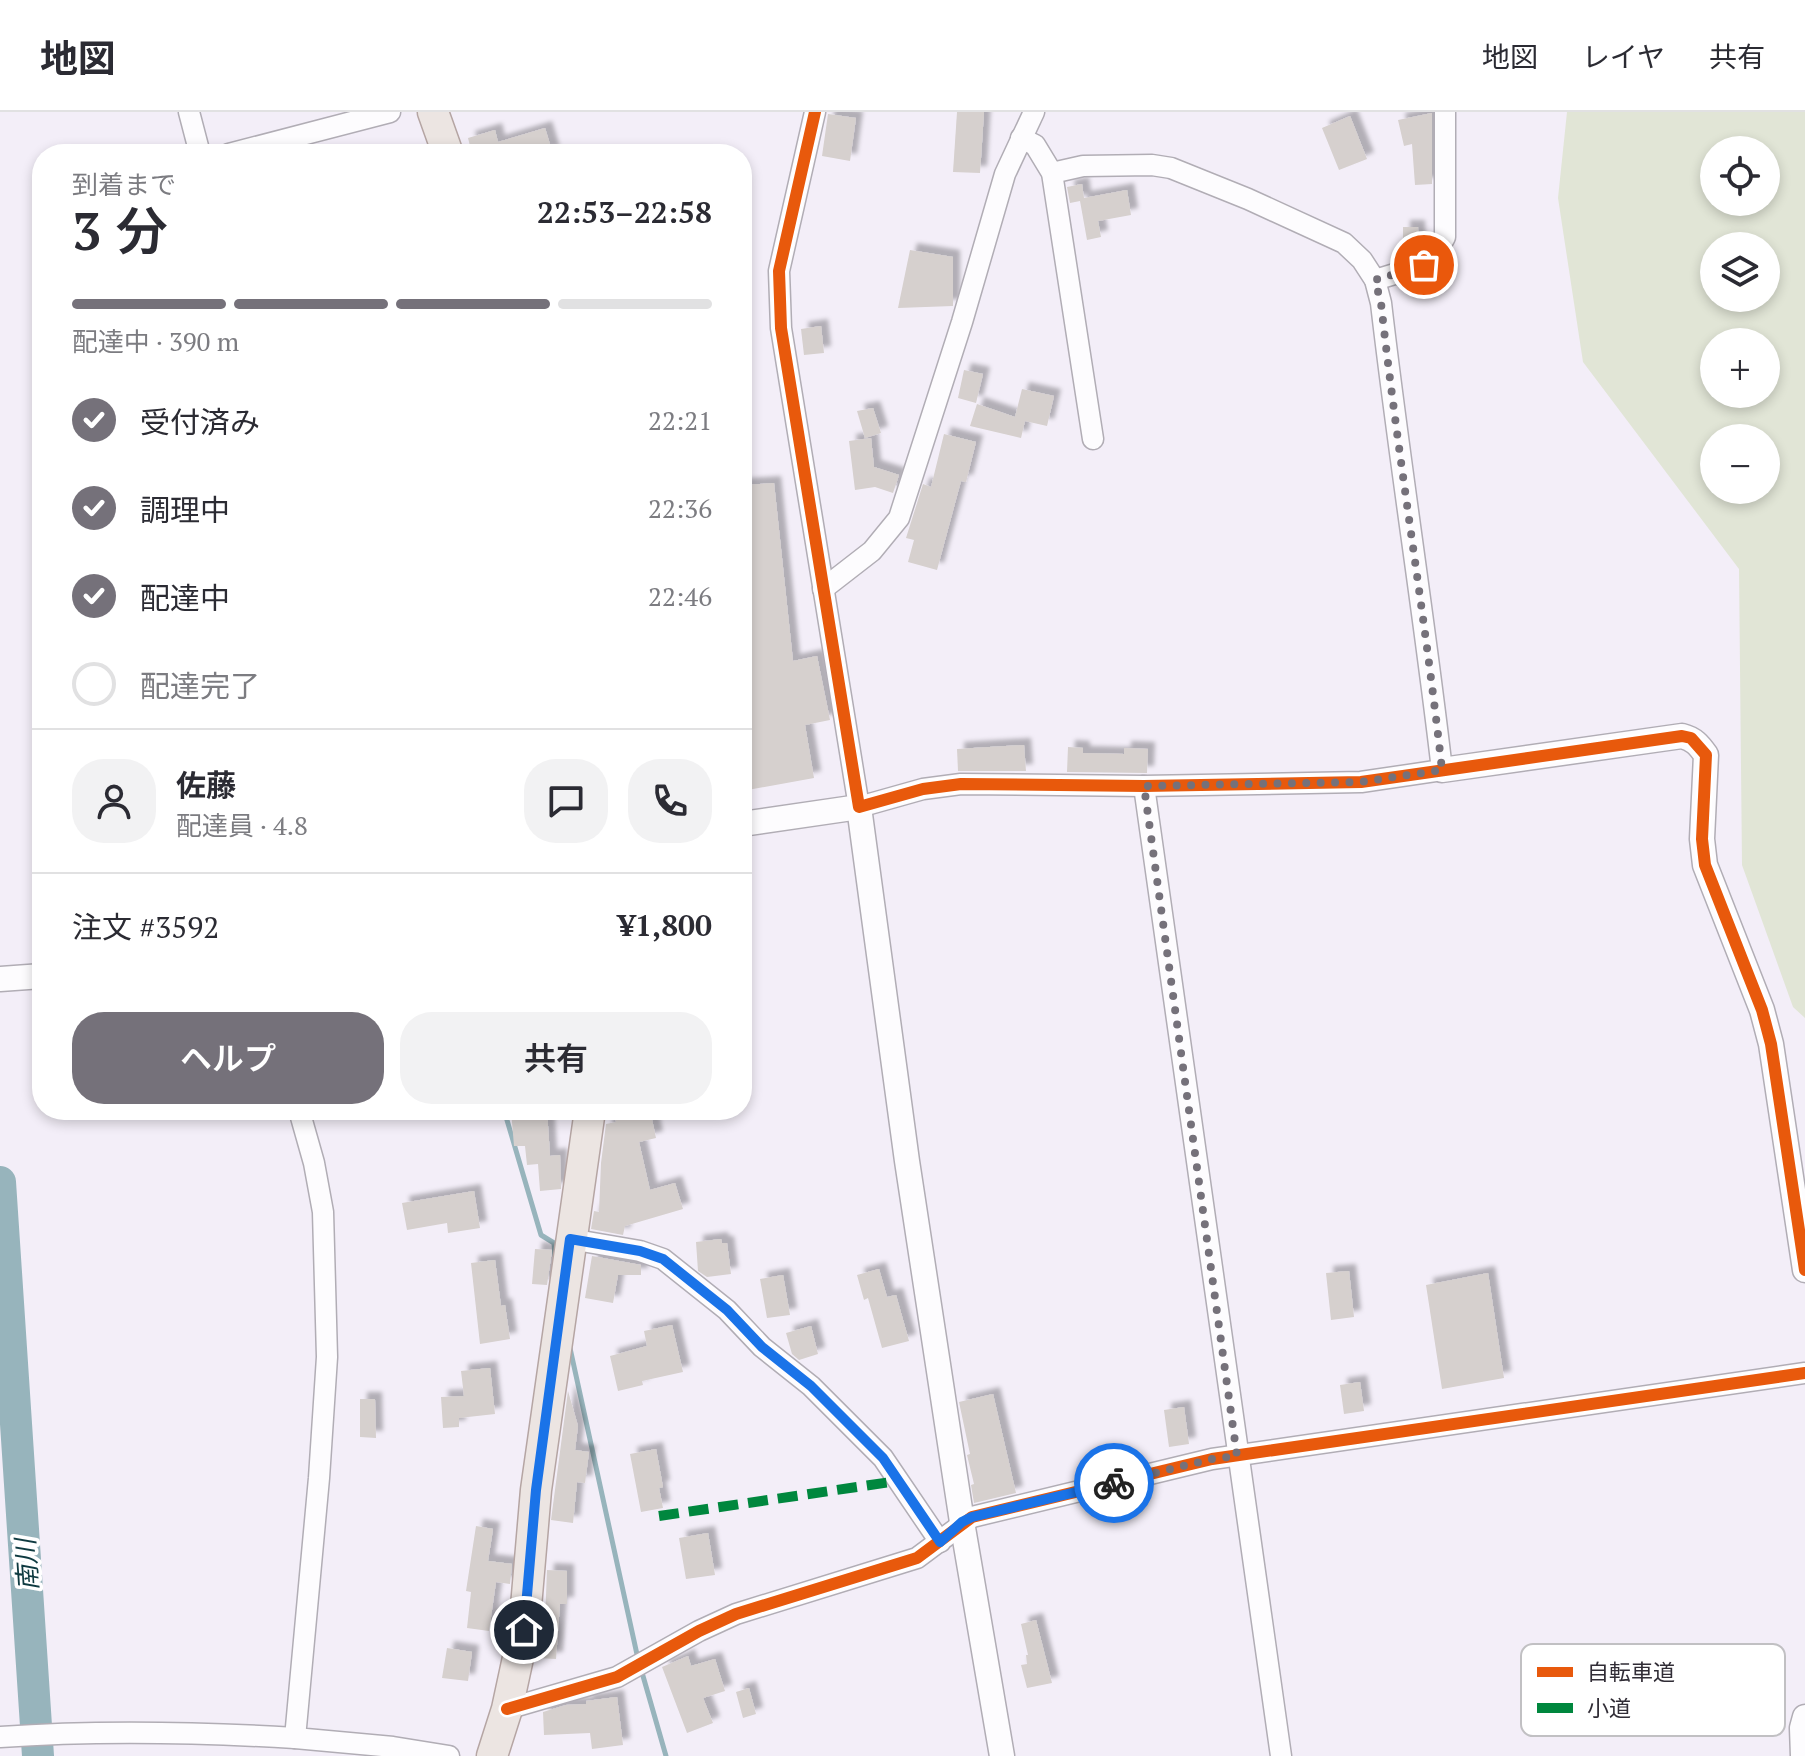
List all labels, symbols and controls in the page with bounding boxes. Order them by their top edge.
text: 地図 [40,33,116,83]
text: 地図 [1482,38,1538,75]
text: レイヤ [1582,38,1665,75]
text: 共有 [1709,38,1765,75]
map controls [1700,136,1780,504]
button: locate [1700,136,1780,216]
text: 到着まで [72,167,176,201]
text: 22:53–22:58 [537,192,712,232]
text: 3 分 [72,196,167,265]
pin [1390,231,1458,299]
button: layers [1700,232,1780,312]
icon: bag [1402,243,1446,287]
text: 配達中 · 390 m [72,324,239,358]
button: + [1700,328,1780,408]
icon: check [72,398,116,442]
text: 受付済み [140,402,260,442]
text: 22:21 [648,403,712,437]
button: − [1700,424,1780,504]
icon: check [72,486,116,530]
text: 調理中 [140,490,230,530]
text: 22:36 [648,491,712,525]
icon: check [72,574,116,618]
text: 配達中 [140,578,230,618]
text: 22:46 [648,579,712,613]
text: 配達完了 [140,666,260,706]
button: person [72,759,156,843]
button: chat [524,759,608,843]
button: phone [628,759,712,843]
text: 佐藤 [176,765,236,805]
text: 配達員 · 4.8 [176,808,308,842]
text: ¥1,800 [618,905,712,945]
text: 注文 #3592 [72,907,219,947]
button: ヘルプ [72,1012,384,1104]
button: 共有 [400,1012,712,1104]
courier [1074,1443,1154,1523]
icon: bike [1092,1461,1136,1505]
water label: 南川 [7,1535,45,1592]
pin [490,1596,558,1664]
icon: home [502,1608,546,1652]
legend [1521,1644,1785,1736]
text: 自転車道 [1587,1657,1675,1686]
text: 小道 [1587,1693,1631,1722]

